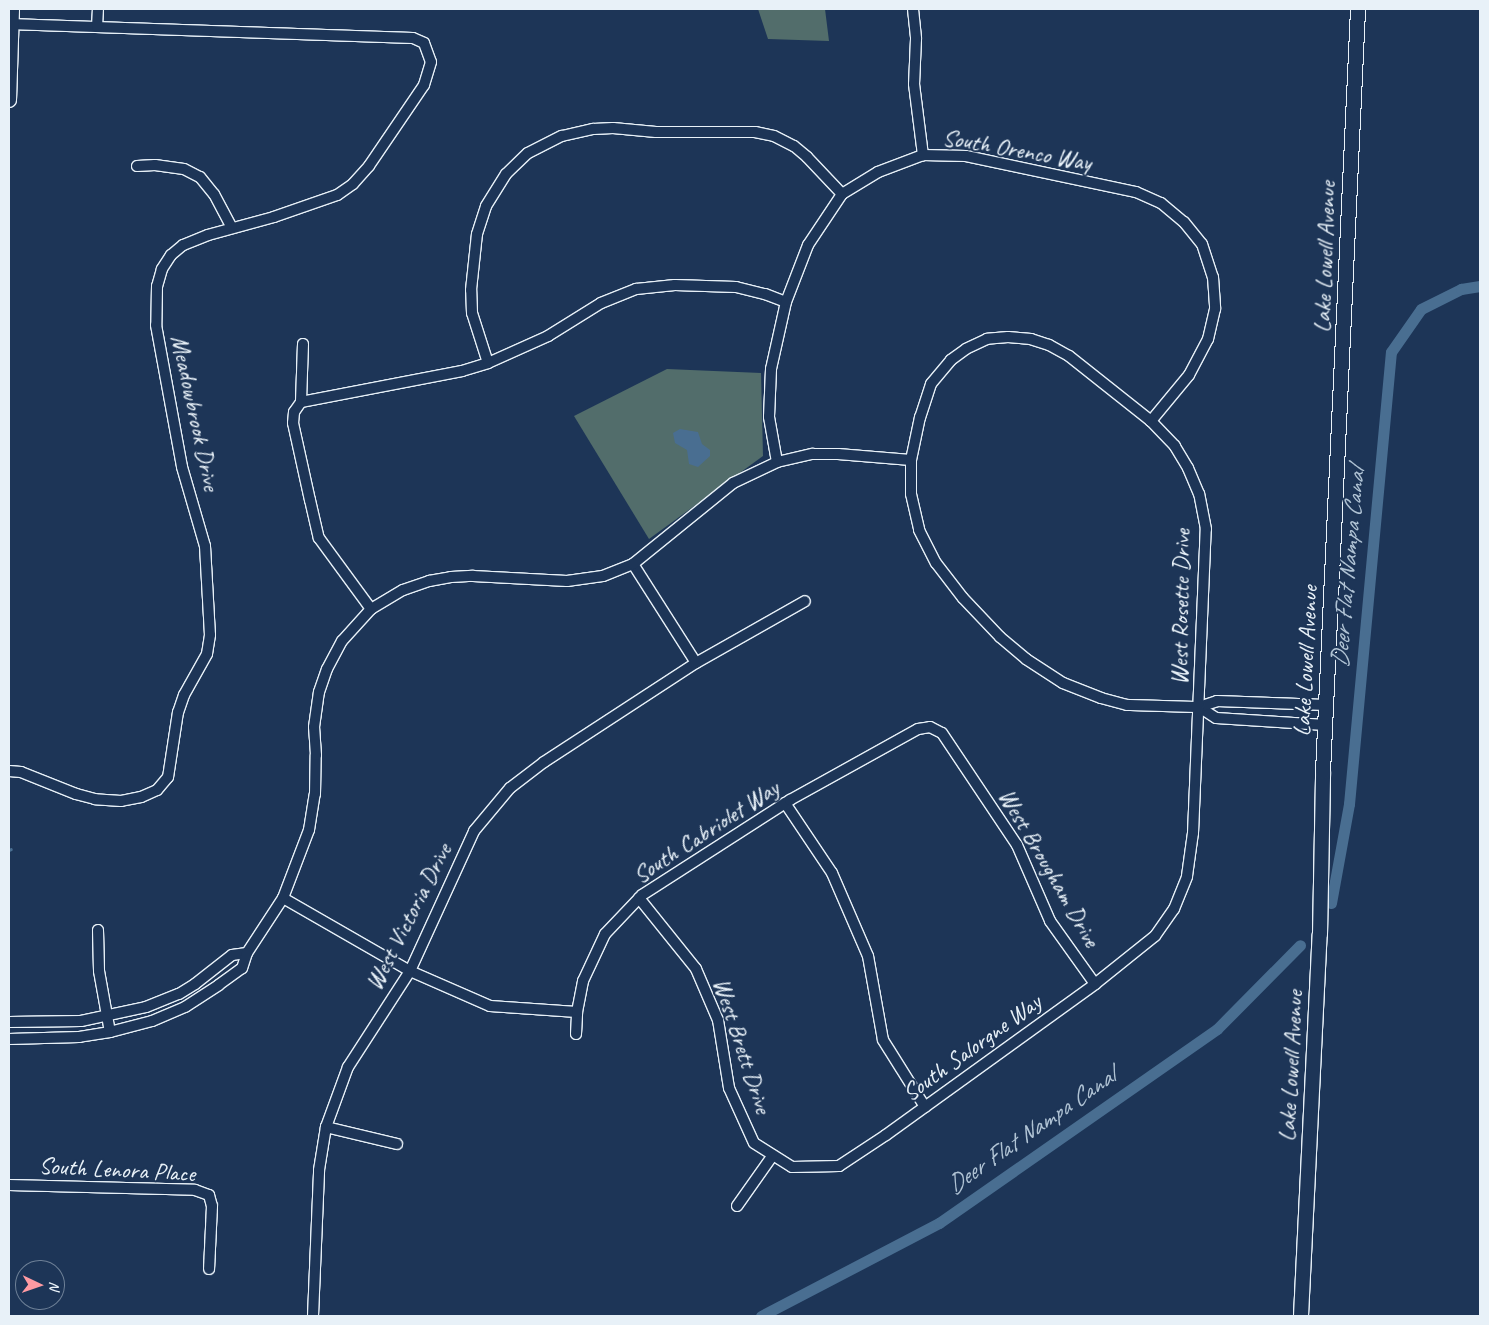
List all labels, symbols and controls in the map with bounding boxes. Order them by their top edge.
street label: South Orenco Way [940,123,1094,177]
street label: Lake Lowell Avenue [1308,181,1342,333]
street label: Meadowbrook Drive [164,332,226,494]
water label: Deer Flat Nampa Canal [1324,467,1372,669]
street label: West Rosette Drive [1165,528,1197,686]
street label: Lake Lowell Avenue [1288,585,1324,737]
street label: South Cabriolet Way [628,774,784,890]
street label: West Brougham Drive [992,784,1106,952]
street label: West Victoria Drive [360,839,458,995]
street label: West Brett Drive [707,975,777,1117]
street label: South Salorgne Way [897,988,1047,1108]
street label: Lake Lowell Avenue [1273,990,1309,1142]
water label: Deer Flat Nampa Canal [940,1061,1122,1201]
street label: South Lenora Place [38,1152,196,1188]
north arrow [15,1260,65,1310]
text: N [46,1281,63,1291]

